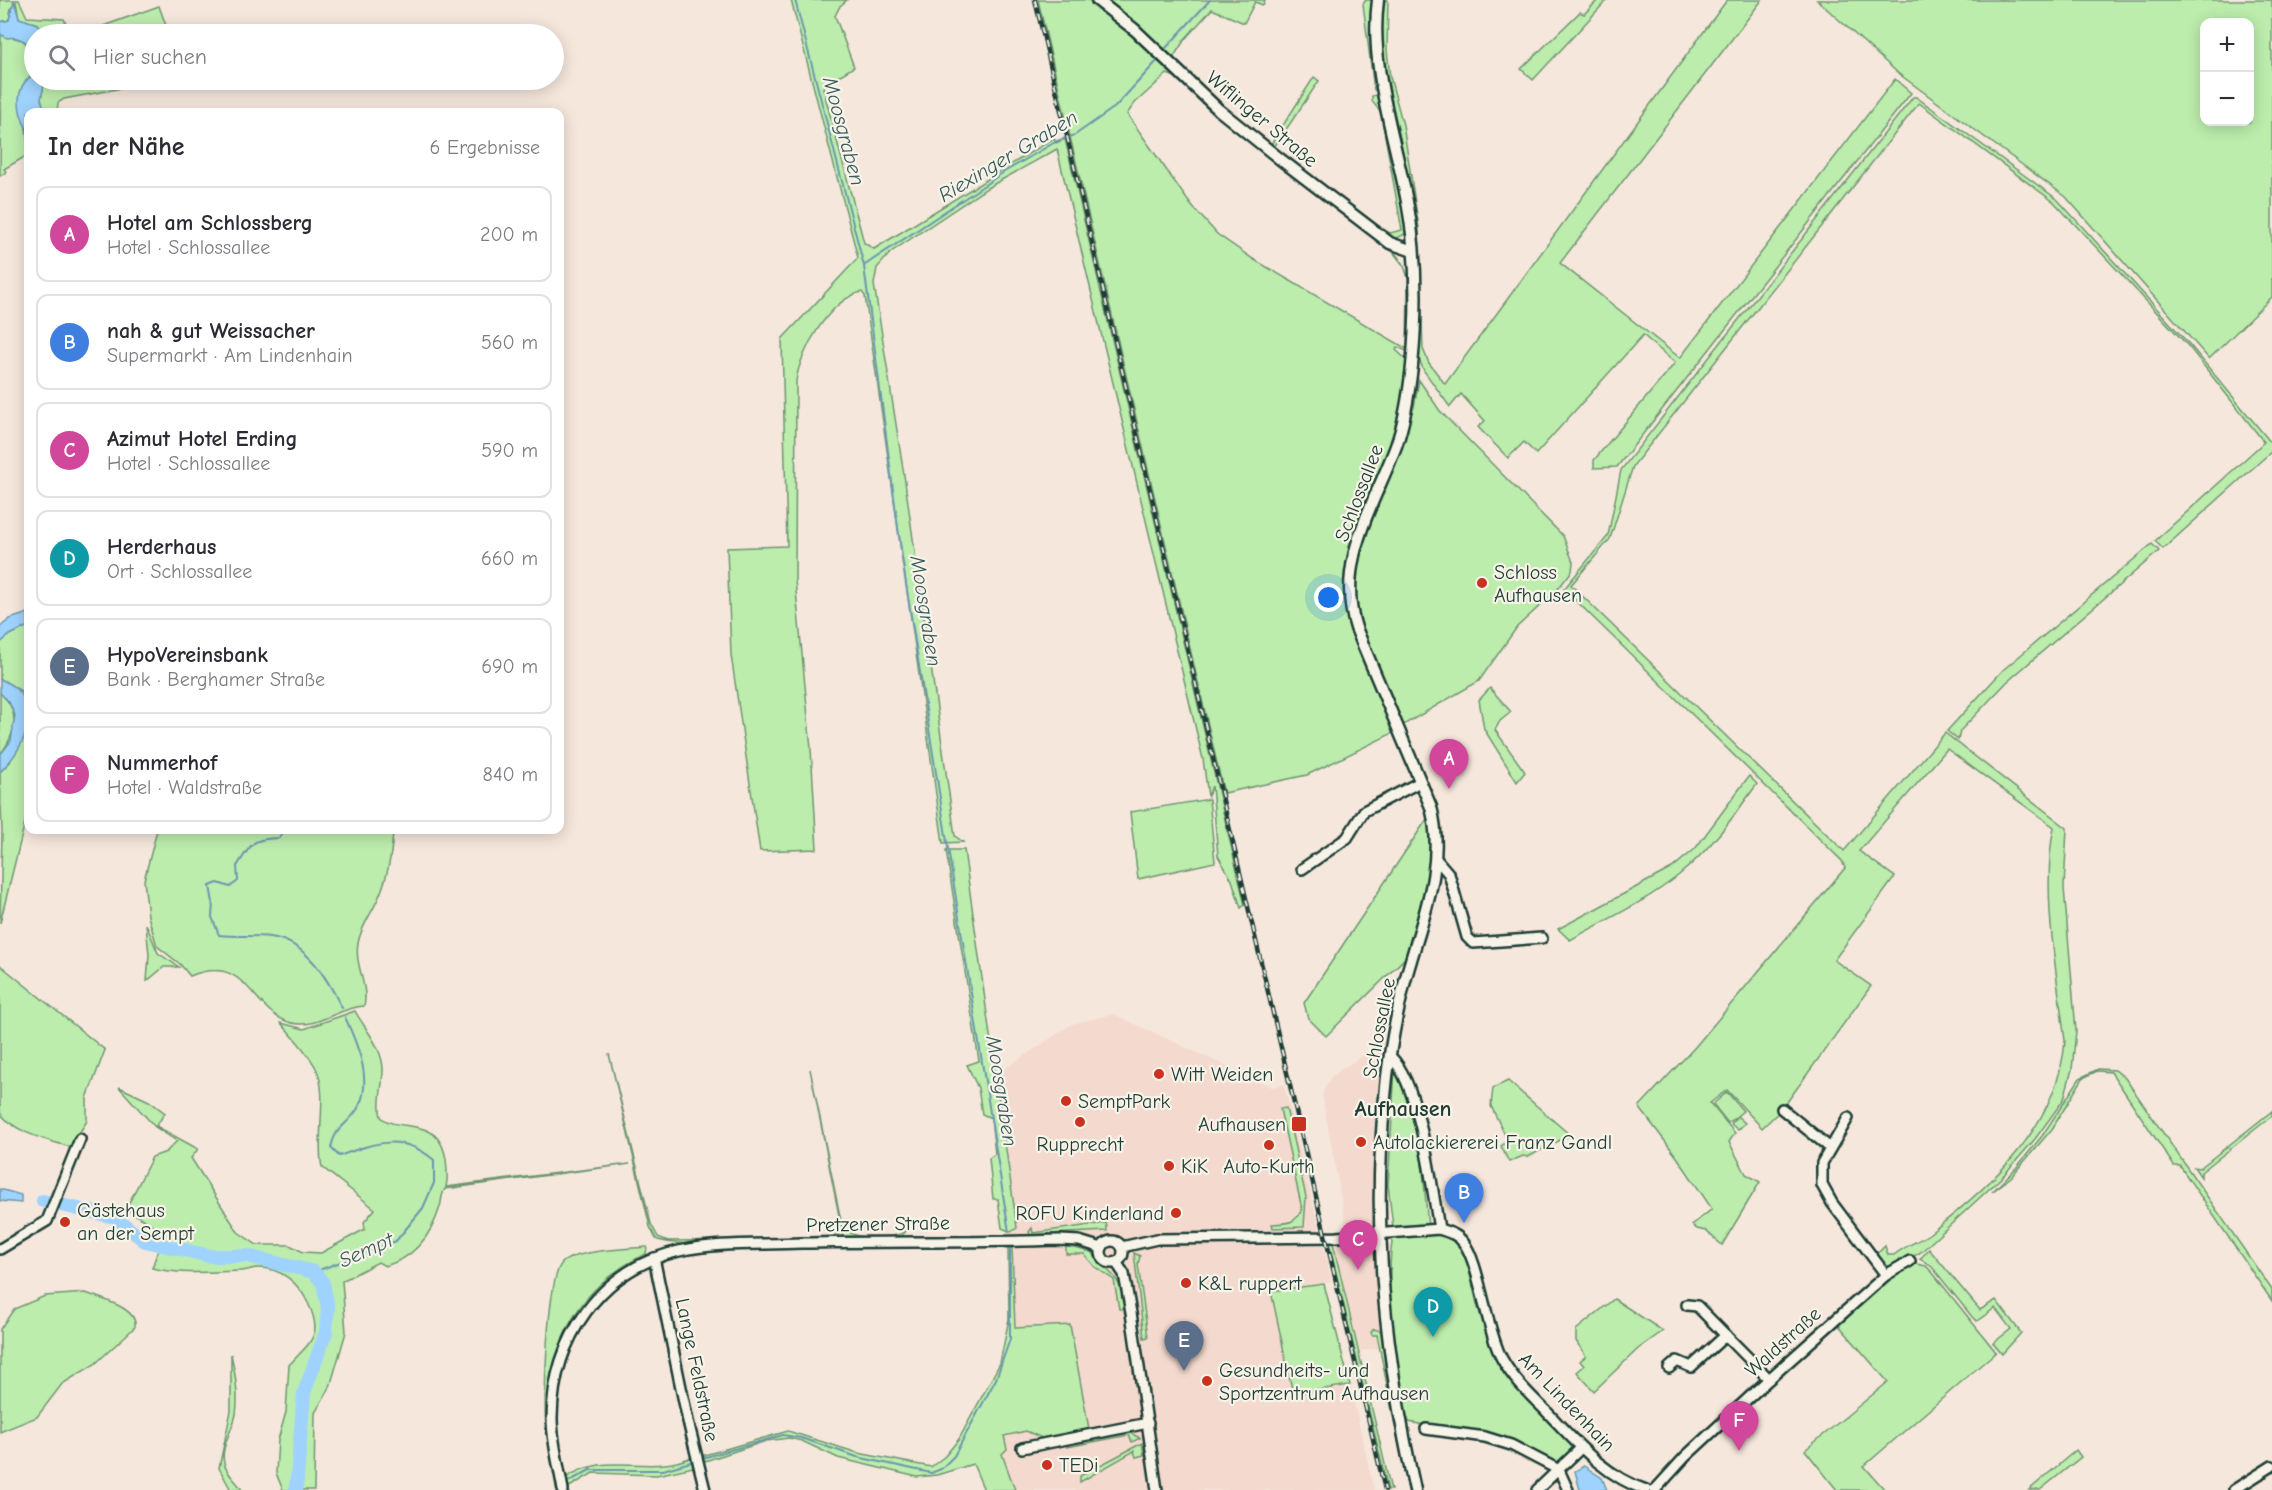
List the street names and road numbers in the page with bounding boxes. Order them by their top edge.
street label: Wiflinger Straße [1202,66,1322,172]
street label: Schlossallee [1330,441,1388,545]
street label: Schlossallee [1358,976,1400,1080]
street label: Pretzener Straße [806,1211,950,1237]
street label: Lange Feldstraße [671,1296,723,1444]
street label: Waldstraße [1740,1302,1826,1382]
street label: Am Lindenhain [1514,1348,1620,1456]

